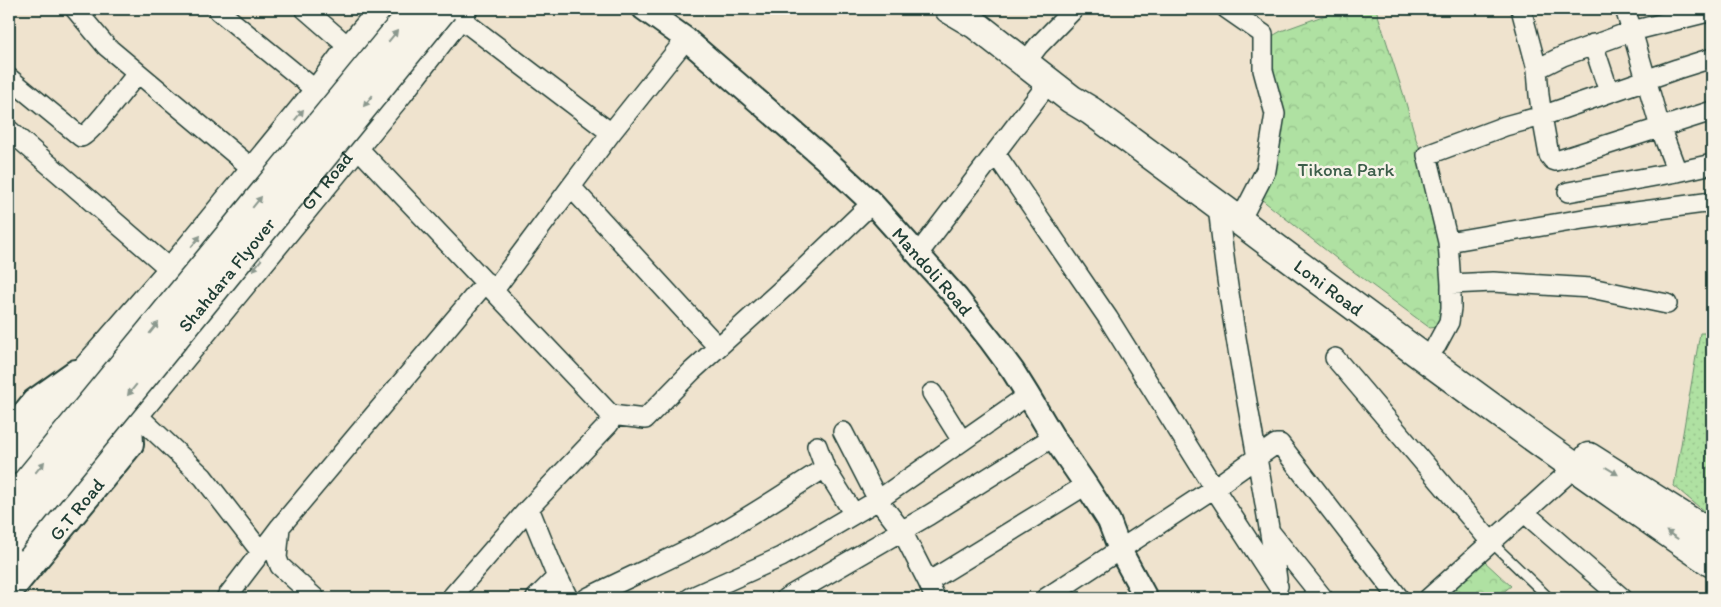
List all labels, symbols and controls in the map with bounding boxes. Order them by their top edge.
one-way arrow [388,29,399,42]
one-way arrow [362,94,373,107]
one-way arrow [293,109,304,122]
street label: GT Road [296,146,358,215]
park label: Tikona Park [1298,158,1395,181]
one-way arrow [252,196,263,209]
street label: Shahdara Flyover [173,212,281,337]
street label: Mandoli Road [887,222,978,321]
one-way arrow [191,235,202,248]
street label: Loni Road [1289,254,1368,321]
one-way arrow [252,259,263,271]
one-way arrow [149,322,160,335]
one-way arrow [127,383,138,396]
one-way arrow [34,461,45,474]
one-way arrow [1606,467,1619,476]
street label: G.T Road [44,473,109,545]
one-way arrow [1665,530,1679,540]

